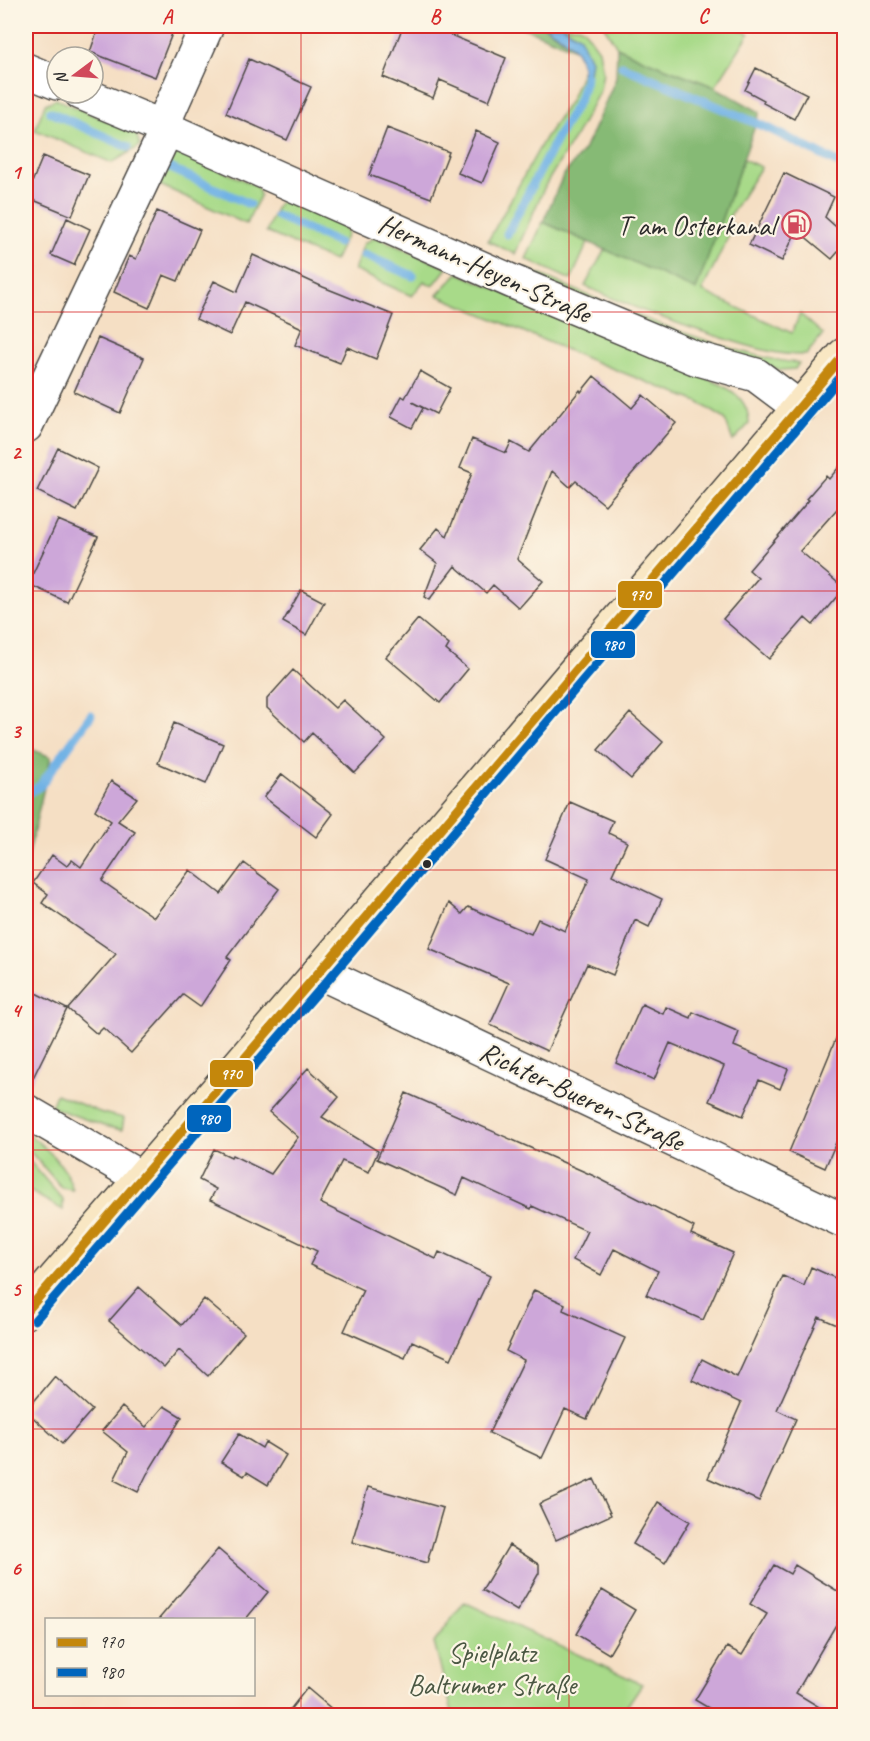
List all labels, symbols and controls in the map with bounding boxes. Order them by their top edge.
text: A [162,4,174,29]
text: B [430,4,442,29]
text: C [698,4,710,29]
north arrow [45,45,105,105]
text: N [50,68,73,86]
text: 1 [12,160,23,185]
street label: Hermann-Heyen-Straße [373,205,598,331]
place label: T am Osterkanal [618,208,780,243]
fuel station icon: T am Osterkanal [780,209,812,241]
text: 2 [12,440,23,465]
line badge: 970 [617,580,663,609]
text: 970 [629,585,652,605]
line badge: 980 [590,630,636,659]
text: 980 [602,635,625,655]
text: 3 [12,719,23,744]
unlabelled marker [421,858,433,870]
text: 4 [12,998,24,1023]
street label: Richter-Bueren-Straße [474,1033,691,1159]
line badge: 970 [209,1059,254,1088]
text: 970 [220,1064,243,1084]
line badge: 980 [186,1104,232,1133]
text: 980 [198,1109,221,1129]
text: 5 [12,1277,23,1302]
text: 6 [11,1556,22,1581]
legend [45,1618,255,1696]
text: 970 [99,1631,125,1653]
park label: Spielplatz Baltrumer Straße [408,1635,578,1702]
text: 980 [99,1661,125,1683]

